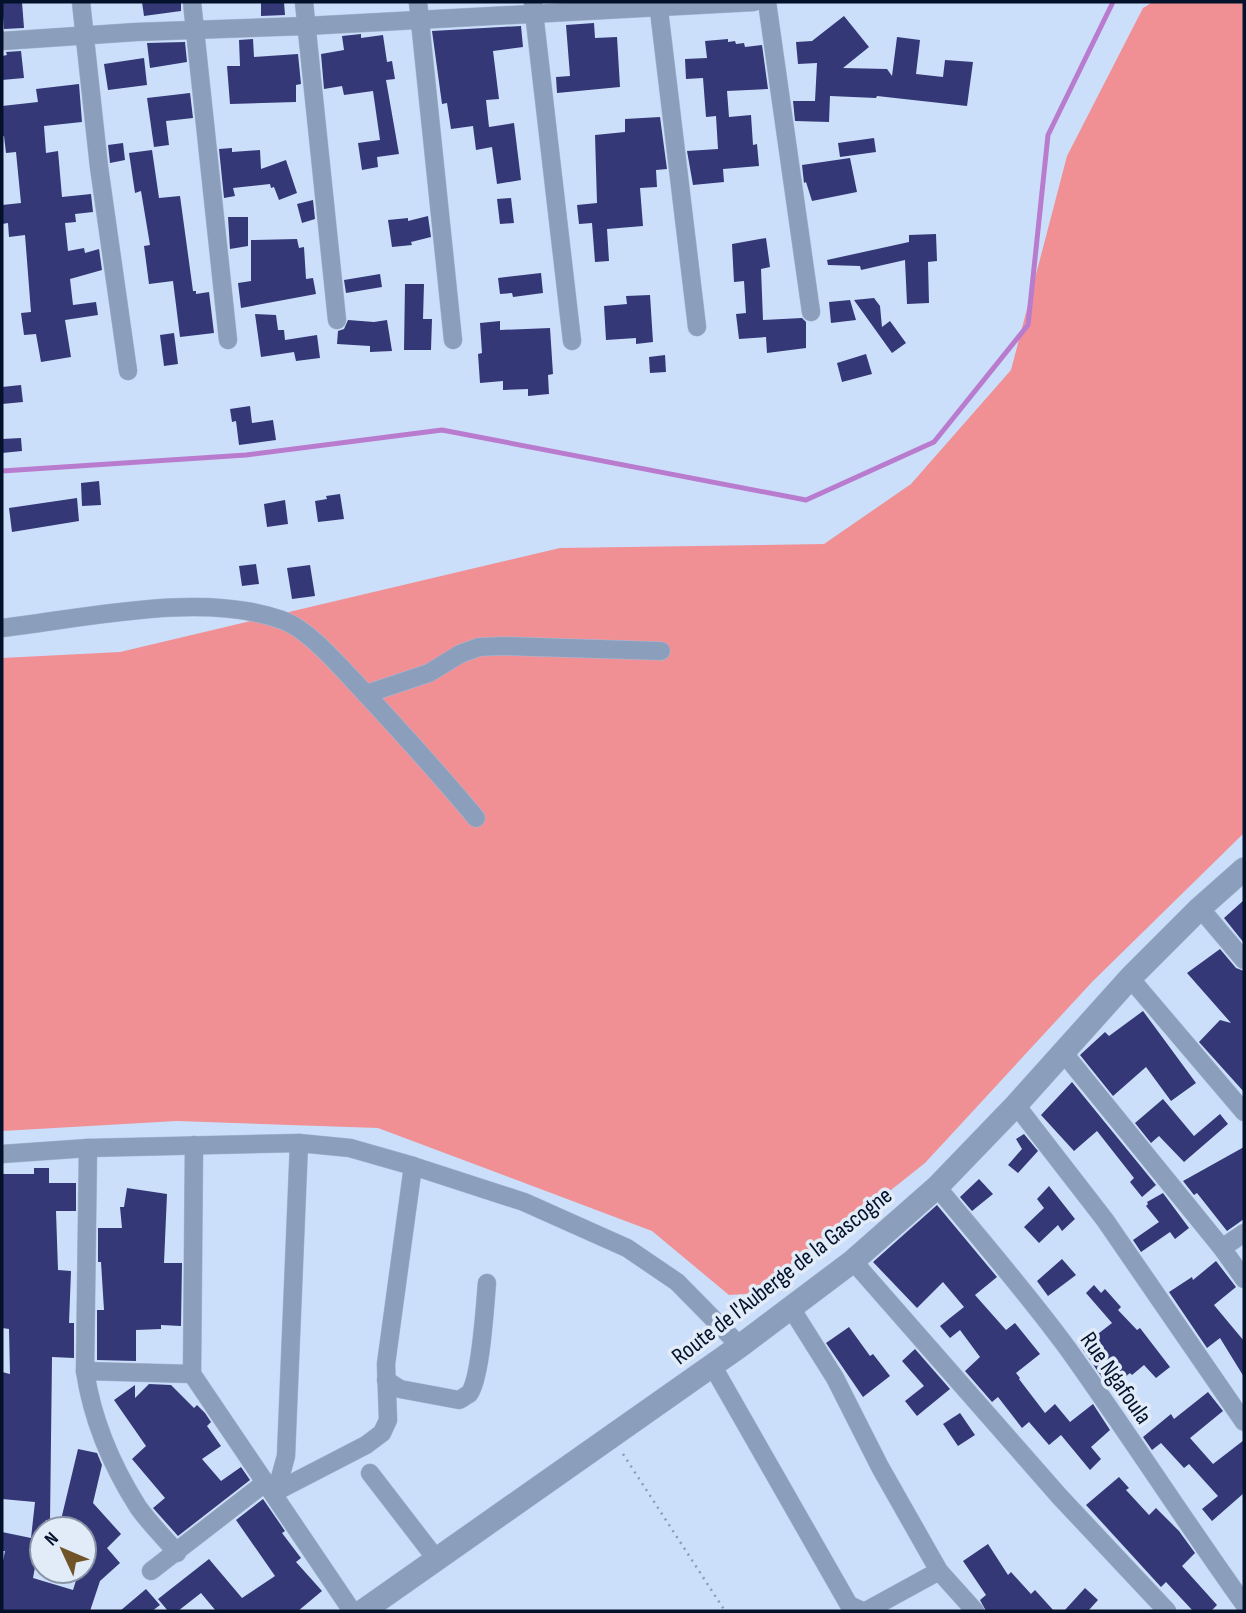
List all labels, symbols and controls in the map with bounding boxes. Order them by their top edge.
street label: Route de l'Auberge de la Gascogne [666,1181,898,1371]
street label: Rue Ngafoula [1074,1326,1158,1430]
north arrow [28,1515,98,1585]
text: N [40,1528,64,1551]

